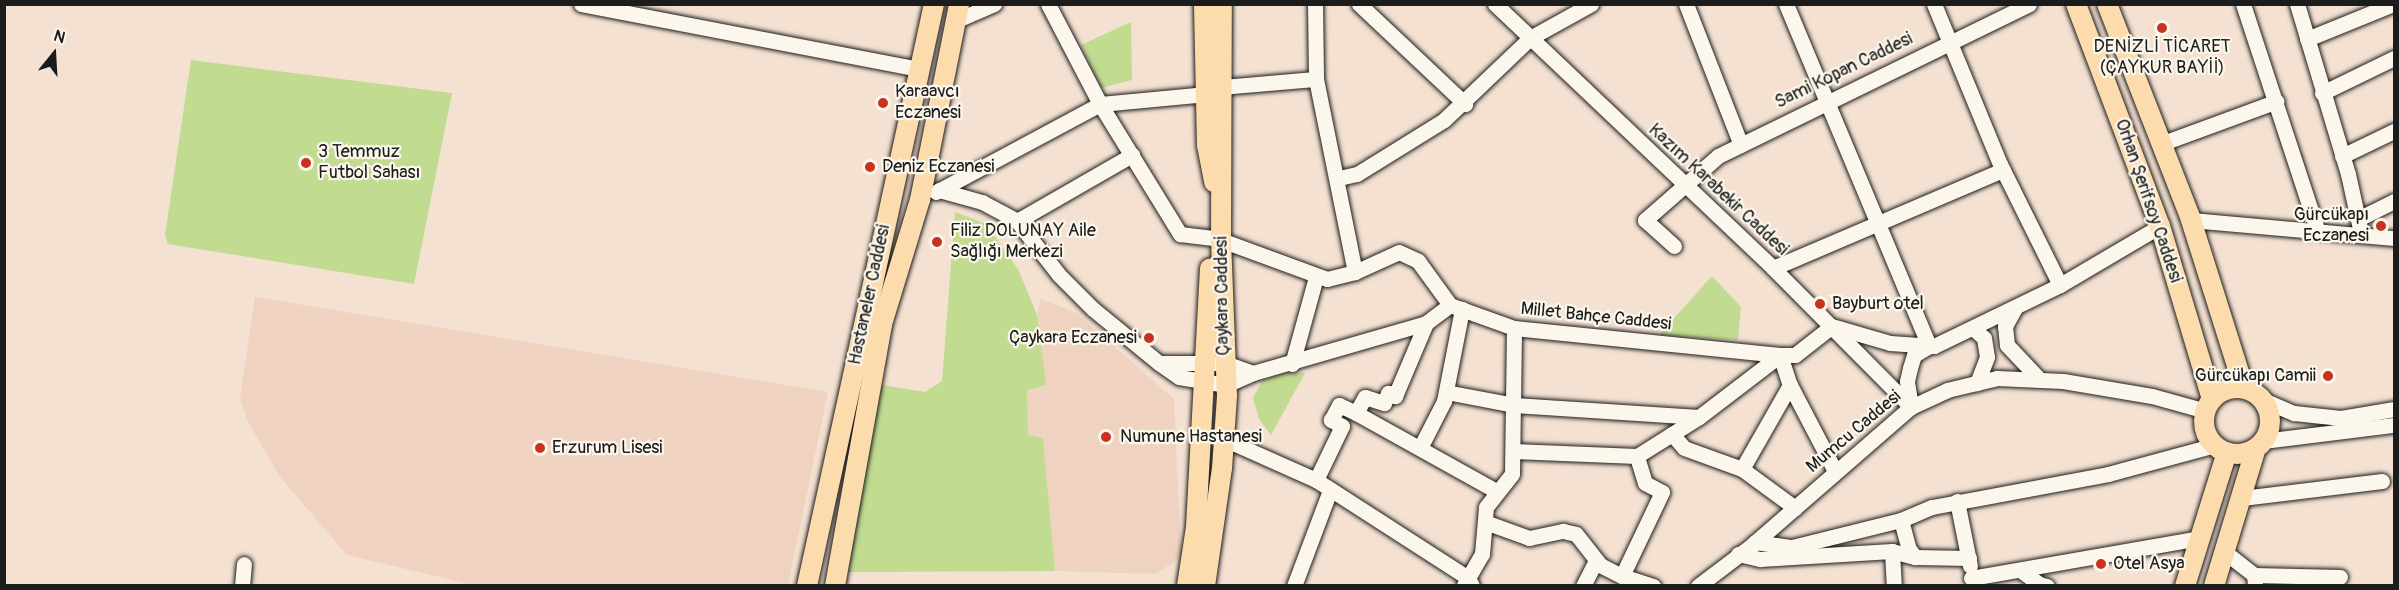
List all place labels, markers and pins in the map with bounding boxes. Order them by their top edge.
marker: DENİZLİ TİCARET (ÇAYKUR BAYİİ) [2155,21,2169,35]
place label: DENİZLİ TİCARET (ÇAYKUR BAYİİ) [2093,37,2231,80]
place label: Karaavcı Eczanesi [895,82,961,124]
marker: Karaavcı Eczanesi [876,96,890,110]
place label: 3 Temmuz Futbol Sahası [318,142,420,184]
marker: 3 Temmuz Futbol Sahası [299,156,313,170]
place label: Deniz Eczanesi [882,156,994,178]
marker: Deniz Eczanesi [863,160,877,174]
place label: Gürcükapı Eczanesi [2294,205,2369,248]
marker: Gürcükapı Eczanesi [2374,219,2388,233]
place label: Filiz DOLUNAY Aile Sağlığı Merkezi [950,221,1096,264]
marker: Filiz DOLUNAY Aile Sağlığı Merkezi [928,233,946,251]
place label: Bayburt otel [1832,293,1924,315]
marker: Bayburt otel [1813,297,1827,311]
place label: Çaykara Eczanesi [1009,327,1137,349]
marker: Çaykara Eczanesi [1142,331,1156,345]
place label: Gürcükapı Camii [2195,365,2316,387]
marker: Gürcükapı Camii [2321,369,2335,383]
place label: Numune Hastanesi [1120,426,1262,448]
marker: Numune Hastanesi [1097,428,1115,446]
place label: Erzurum Lisesi [552,437,663,459]
marker: Erzurum Lisesi [533,441,547,455]
place label: Otel Asya [2113,553,2185,575]
marker: Otel Asya [2094,557,2108,571]

